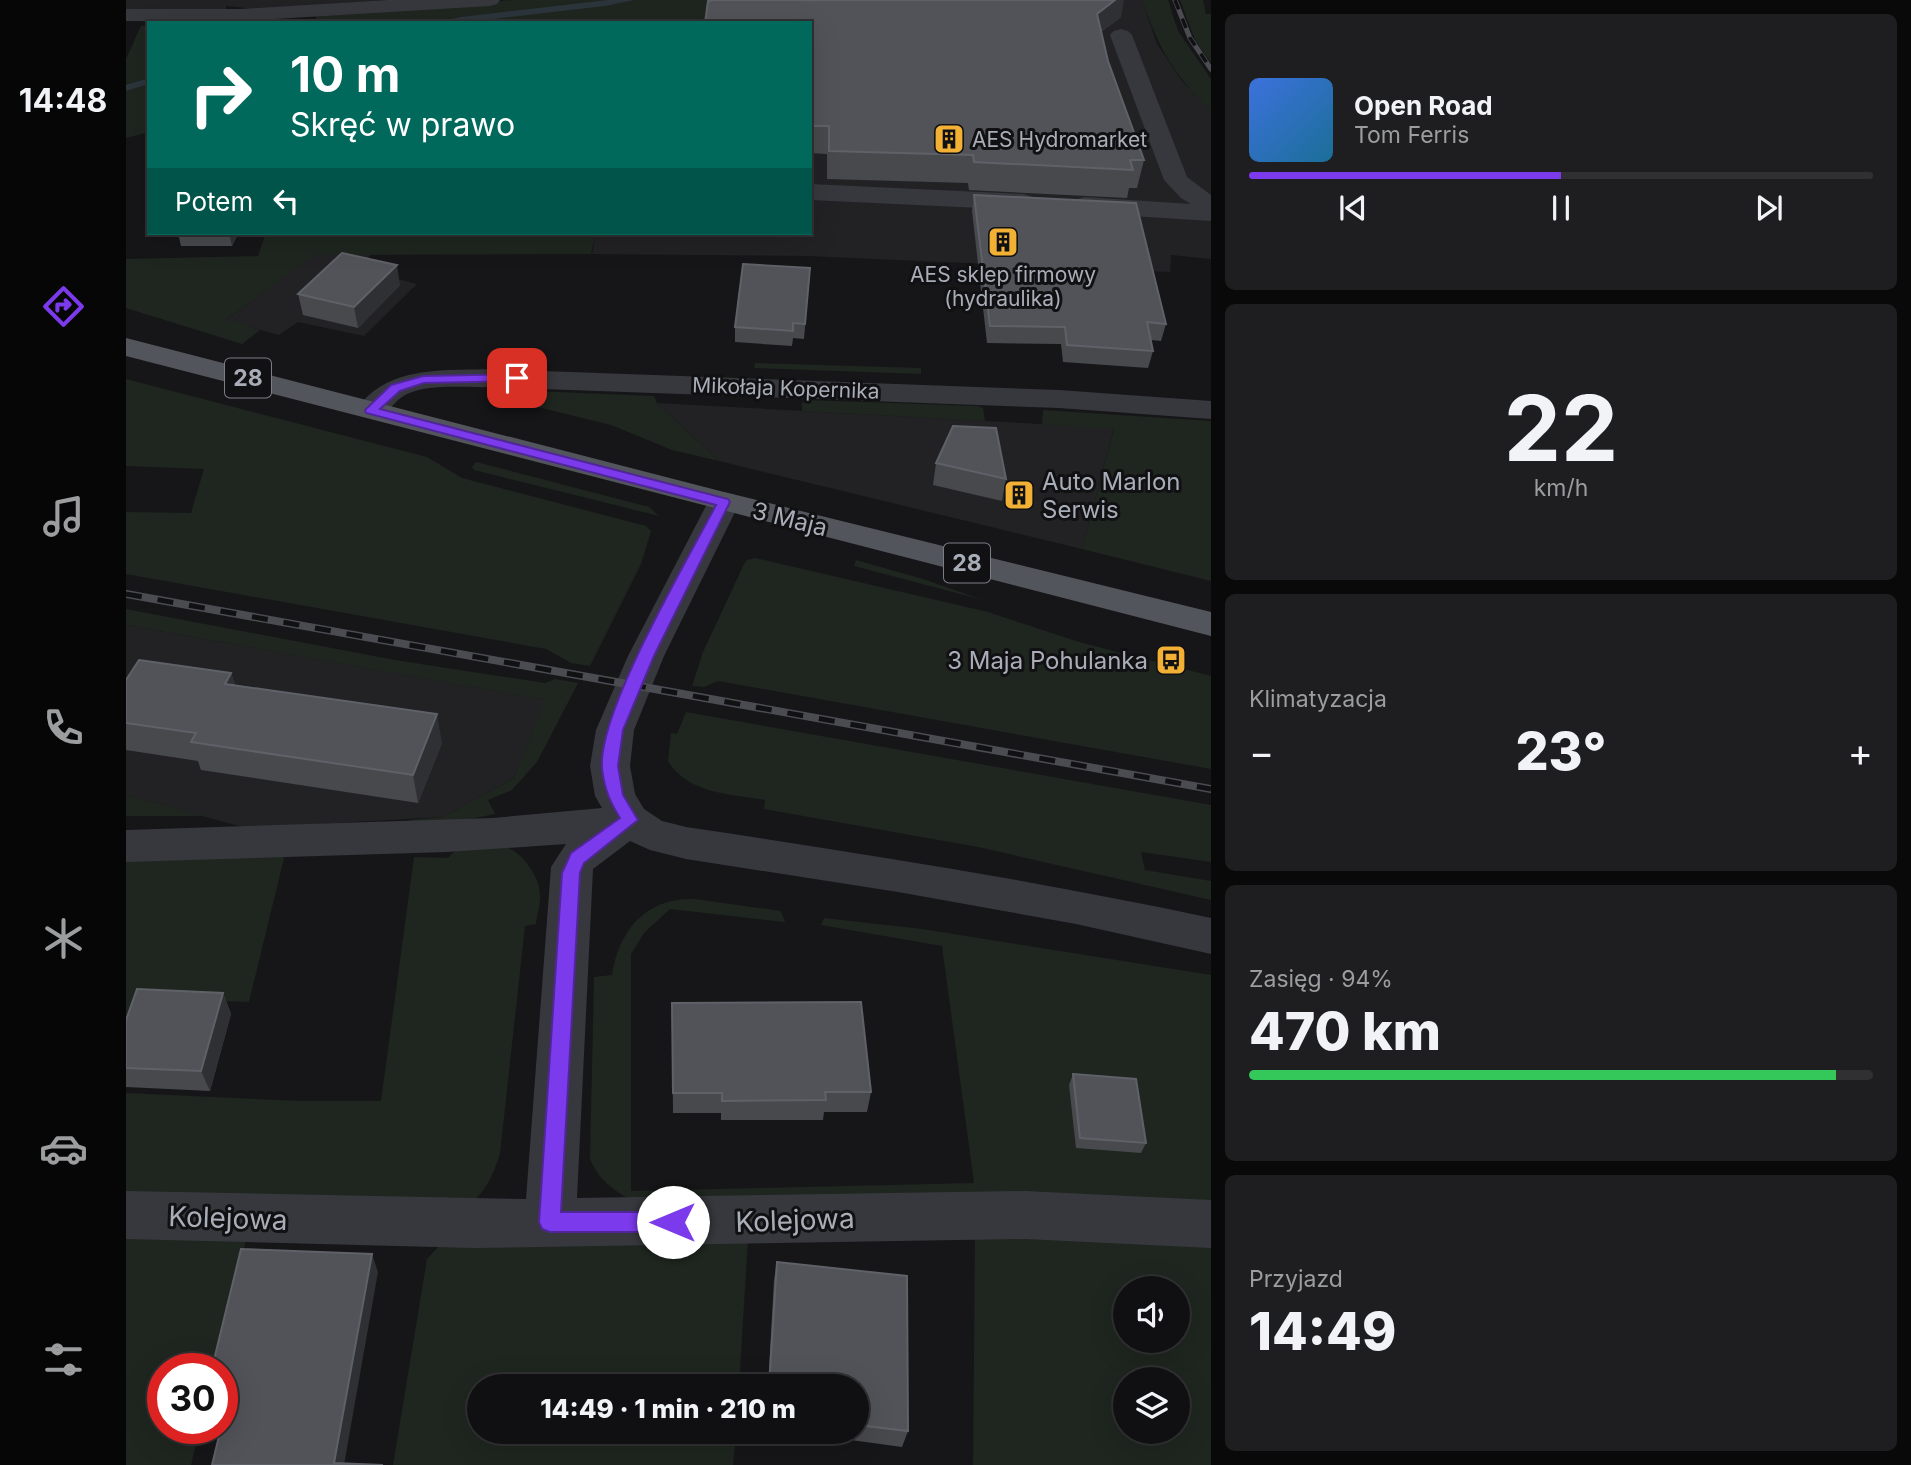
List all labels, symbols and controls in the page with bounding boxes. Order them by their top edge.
text: 10 m [290,45,401,104]
icon: right [175,49,266,140]
text: 14:48 [19,81,107,120]
text: Open Road [1354,90,1493,121]
text: Skręć w prawo [290,105,515,144]
text: Tom Ferris [1354,121,1469,149]
building icon: AES Hydromarket [932,122,966,156]
place label: AES Hydromarket [972,127,1147,152]
icon: left [267,182,305,220]
text: Potem [175,186,253,217]
icon: previous [1334,189,1372,227]
icon: pause [1542,189,1580,227]
icon: next [1750,189,1788,227]
building icon: AES sklep firmowy (hydraulika) [986,225,1020,259]
place label: AES sklep firmowy (hydraulika) [910,262,1096,311]
icon: directions [39,282,88,331]
pin [487,348,547,408]
road number: 28 [225,358,271,398]
icon: arrive [498,359,536,397]
street label: Mikołaja Kopernika [692,372,880,404]
text: 22 [1504,373,1618,483]
place label: Auto Marlon Serwis [1042,467,1180,524]
text: km/h [1534,474,1588,502]
building icon: Auto Marlon Serwis [1002,478,1036,512]
icon: music [39,492,88,541]
street label: 3 Maja [750,496,830,542]
road number: 28 [944,544,990,582]
bus stop icon: 3 Maja Pohulanka [1154,643,1188,677]
place label: 3 Maja Pohulanka [947,646,1148,675]
text: Klimatyzacja [1249,685,1387,713]
icon: phone [39,703,88,752]
text: 23° [1515,720,1607,783]
text: − [1249,729,1274,775]
text: + [1848,729,1873,775]
icon: climate [39,914,88,963]
text: Zasięg · 94% [1249,965,1393,993]
text: 470 km [1249,1000,1441,1063]
icon: car [39,1124,88,1173]
position arrow [636,1185,710,1259]
street label: Kolejowa [168,1199,288,1237]
street label: Kolejowa [735,1201,855,1239]
text: Przyjazd [1249,1265,1343,1293]
map controls [1113,1276,1190,1444]
button: sound [1113,1276,1190,1353]
text: 14:49 [1249,1300,1396,1363]
icon: filters [39,1335,88,1384]
speed limit sign: 30 [147,1353,238,1444]
button: layers [1113,1367,1190,1444]
text: 14:49 · 1 min · 210 m [540,1393,796,1424]

